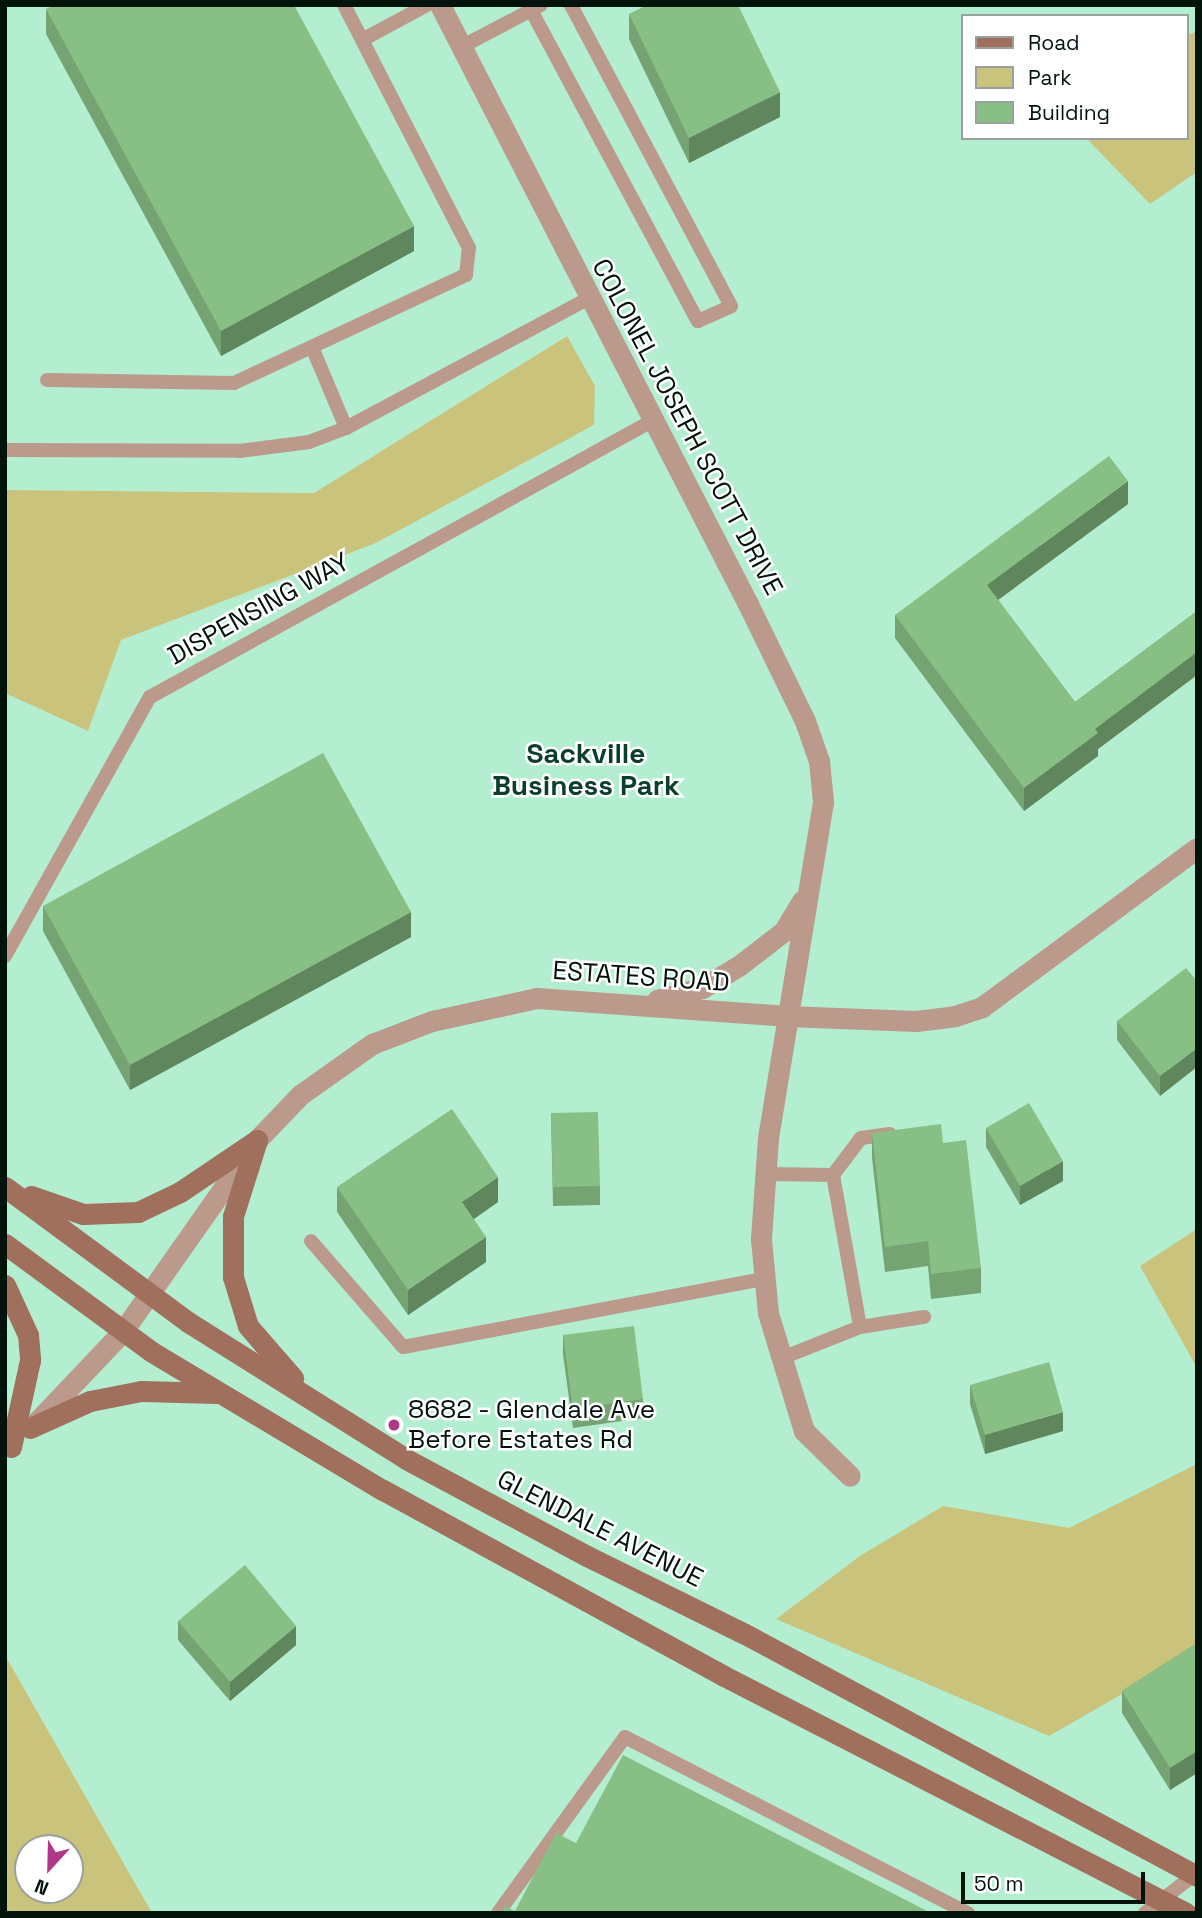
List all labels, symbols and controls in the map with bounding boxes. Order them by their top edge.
legend [960,14,1188,140]
text: Road [1028,29,1080,56]
text: Park [1028,64,1072,91]
text: Building [1028,99,1110,126]
street label: COLONEL JOSEPH SCOTT DRIVE [585,253,789,601]
street label: DISPENSING WAY [163,546,355,672]
district label: Sackville Business Park [492,736,680,802]
street label: ESTATES ROAD [551,955,731,999]
place label: 8682 - Glendale Ave Before Estates Rd [408,1394,657,1456]
marker: 8682 - Glendale Ave Before Estates Rd [386,1417,402,1433]
street label: GLENDALE AVENUE [492,1464,708,1594]
north arrow [14,1834,84,1904]
scale bar [964,1858,1148,1902]
text: 50 m [974,1870,1024,1897]
text: N [31,1873,52,1901]

